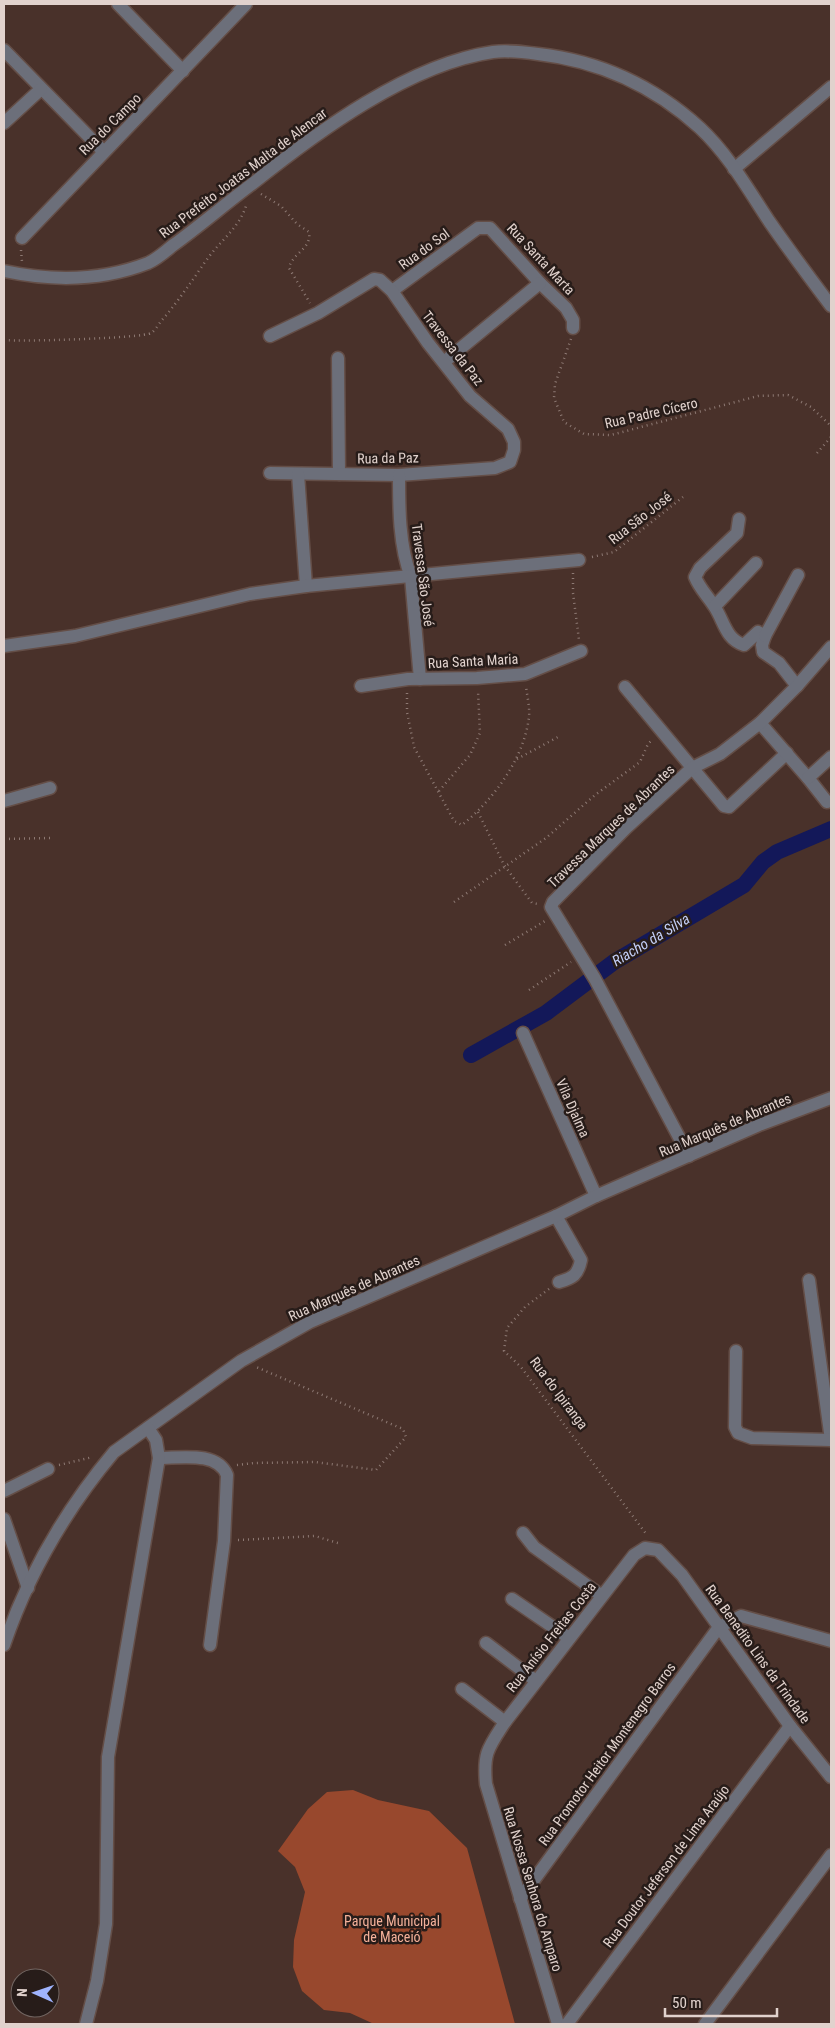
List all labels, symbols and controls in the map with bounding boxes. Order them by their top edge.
street label: Rua do Campo [76,90,144,158]
street label: Rua Prefeito Joatas Malta de Alencar [156,105,330,241]
street label: Rua Santa Marta [504,220,578,298]
street label: Rua do Sol [396,225,452,273]
street label: Travessa da Paz [419,308,487,388]
street label: Rua Padre Cícero [603,395,699,431]
street label: Rua da Paz [357,449,419,467]
street label: Rua São José [605,488,675,547]
street label: Travessa São José [409,523,437,628]
street label: Rua Santa Maria [427,651,519,671]
street label: Travessa Marques de Abrantes [544,761,678,891]
water label: Riacho da Silva [609,910,693,970]
street label: Vila Djalma [553,1076,593,1140]
street label: Rua Marquês de Abrantes [657,1090,793,1160]
street label: Rua Marquês de Abrantes [286,1252,422,1324]
street label: Rua do Ipiranga [527,1354,591,1432]
street label: Rua Anísio Freitas Costa [503,1579,599,1695]
street label: Rua Benedito Lins da Trindade [702,1582,814,1727]
street label: Rua Promotor Heitor Montenegro Barros [535,1660,679,1848]
street label: Rua Doutor Jeferson de Lima Araújo [600,1782,732,1950]
street label: Rua Nossa Senhora do Amparo [500,1805,566,1973]
park label: Parque Municipal de Maceió [344,1913,440,1945]
north arrow [10,1968,60,2018]
scale bar [665,1986,778,2018]
text: N [14,1988,30,1997]
text: 50 m [672,1994,702,2012]

